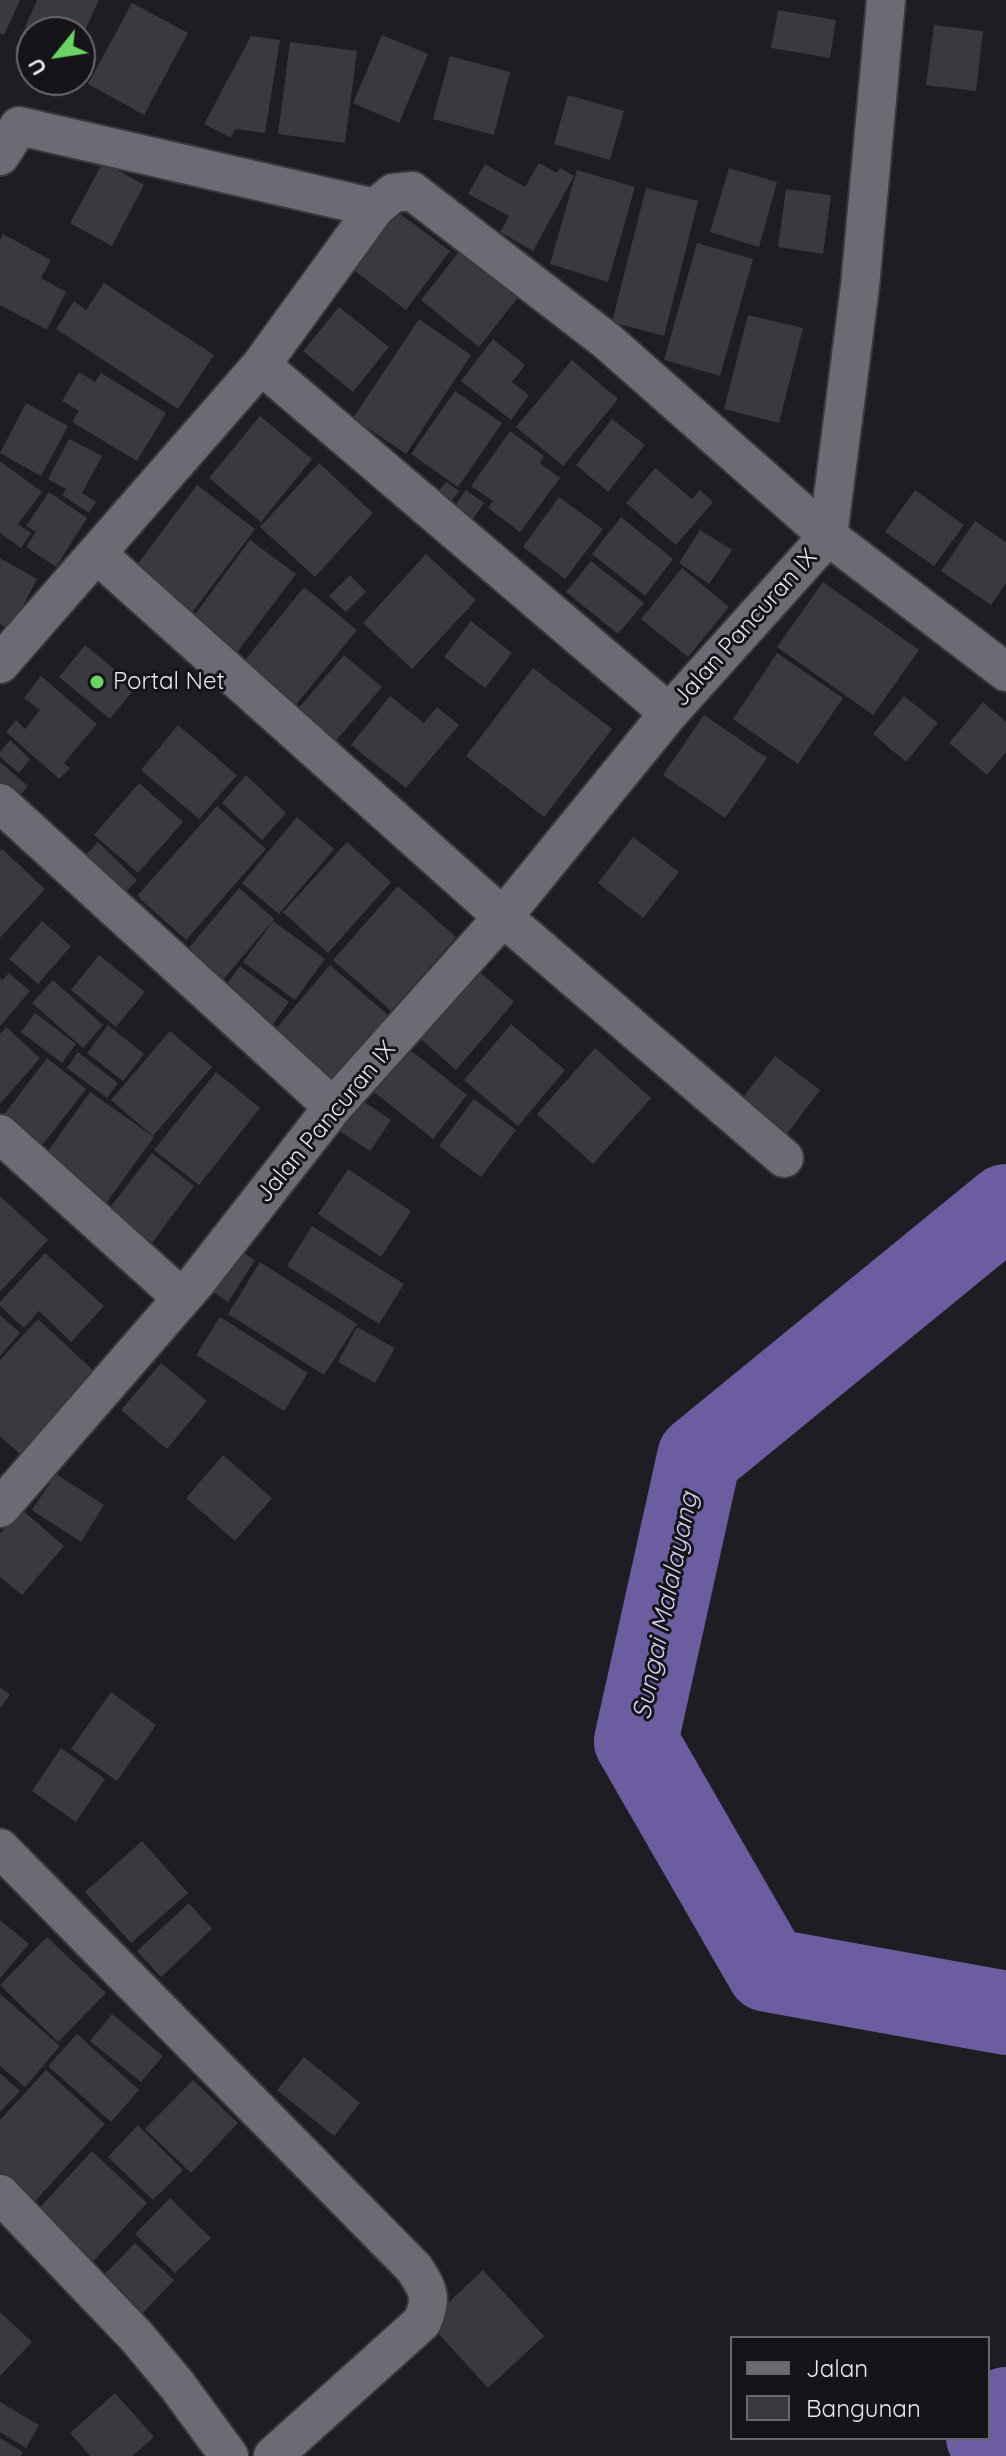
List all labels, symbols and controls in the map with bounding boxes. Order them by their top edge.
north arrow [16,16,96,96]
text: U [21,53,53,81]
street label: Jalan Pancuran IX [667,543,823,713]
place label: Portal Net [113,668,225,696]
marker: Portal Net [88,673,106,691]
street label: Jalan Pancuran IX [250,1035,402,1209]
water label: Sungai Malalayang [627,1490,705,1722]
legend [730,2336,990,2440]
text: Jalan [806,2353,868,2383]
text: Bangunan [806,2393,921,2423]

